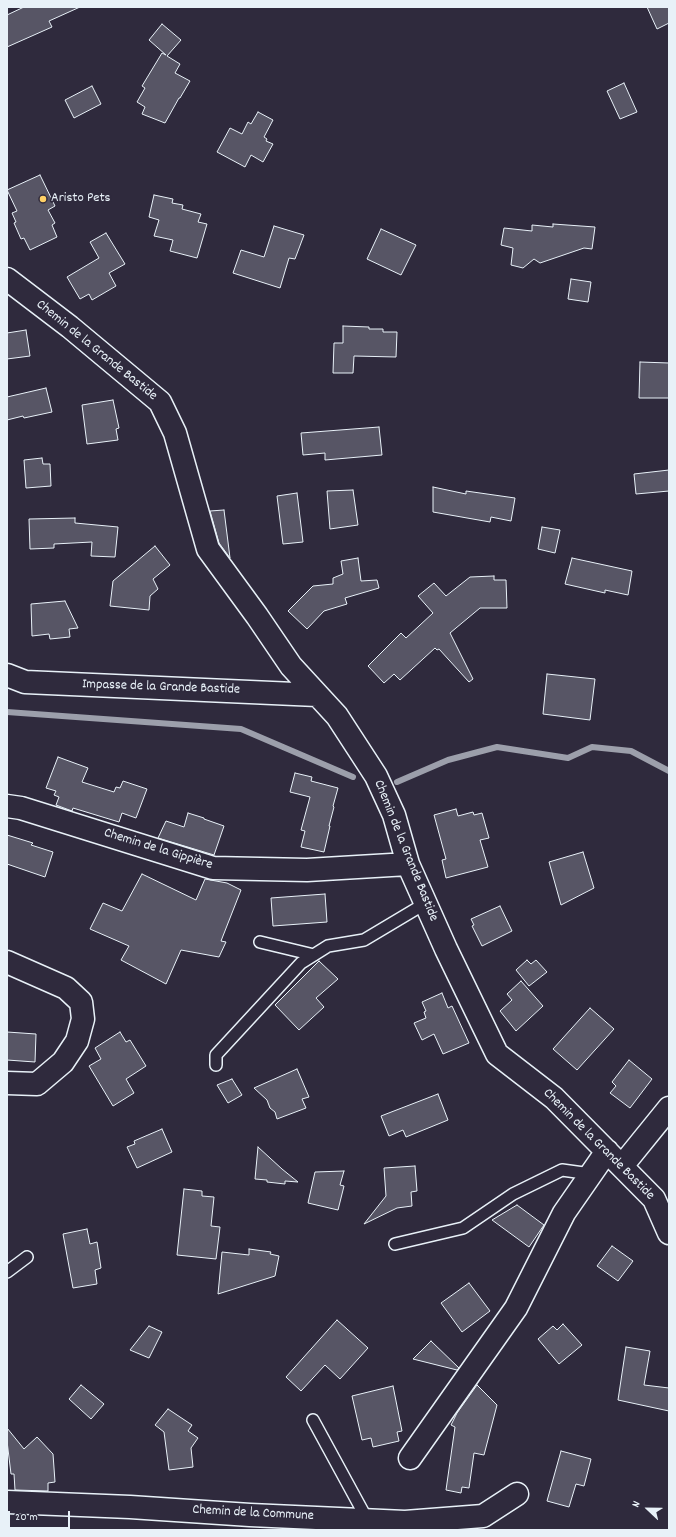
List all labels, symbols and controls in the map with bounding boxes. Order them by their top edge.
place label: Aristo Pets [51,191,110,207]
marker: Aristo Pets [38,194,48,204]
street label: Chemin de la Grande Bastide [32,297,160,405]
street label: Impasse de la Grande Bastide [82,677,240,699]
street label: Chemin de la Grande Bastide [369,778,441,924]
street label: Chemin de la Gippière [102,825,214,875]
street label: Chemin de la Grande Bastide [539,1086,657,1204]
north arrow [628,1489,668,1529]
text: N [628,1499,645,1510]
street label: Chemin de la Commune [192,1502,314,1526]
scale bar [10,1503,72,1529]
text: 20 m [15,1509,38,1526]

